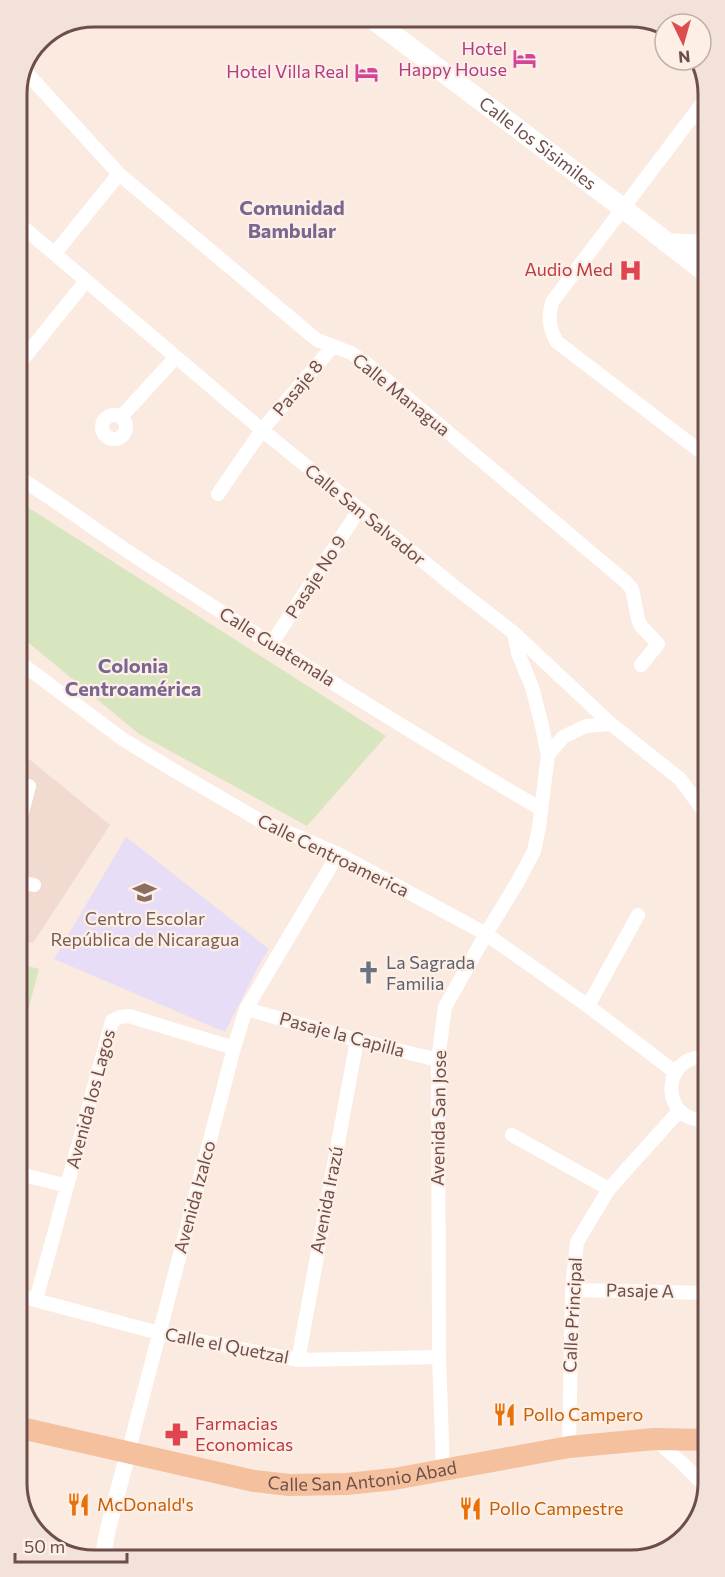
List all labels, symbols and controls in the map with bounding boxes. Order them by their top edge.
north arrow [653,12,713,72]
place label: Hotel Happy House [398,37,507,80]
hotel icon: Hotel Happy House [512,46,538,72]
text: N [678,47,691,67]
hotel icon: Hotel Villa Real [354,59,380,85]
place label: Hotel Villa Real [226,60,349,82]
street label: Calle los Sisimiles [475,91,601,194]
district label: Comunidad Bambular [239,195,345,242]
hospital icon: Audio Med [618,257,644,283]
place label: Audio Med [524,258,613,280]
street label: Calle Managua [348,348,455,440]
street label: Pasaje 8 [267,355,327,420]
street label: Calle San Salvador [301,459,430,570]
street label: Pasaje No 9 [280,531,350,622]
street label: Calle Guatemala [216,602,339,691]
district label: Colonia Centroamérica [65,653,201,700]
street label: Calle Centroamerica [254,809,413,901]
school or university icon: Centro Escolar República de Nicaragua [132,880,158,906]
place label: Centro Escolar República de Nicaragua [51,907,239,950]
place label: La Sagrada Familia [386,951,475,994]
church icon: La Sagrada Familia [355,960,381,986]
street label: Pasaje la Capilla [277,1007,407,1061]
street label: Avenida los Lagos [61,1027,119,1171]
street label: Avenida San Jose [426,1050,450,1186]
street label: Avenida Izalco [168,1138,220,1256]
street label: Avenida Irazú [305,1144,347,1255]
street label: Calle Principal [558,1257,586,1373]
street label: Pasaje A [606,1278,674,1302]
street label: Calle el Quetzal [163,1322,291,1368]
restaurant icon: Pollo Campero [492,1402,518,1428]
place label: Pollo Campero [523,1403,643,1425]
place label: Farmacias Economicas [195,1412,293,1455]
pharmacy icon: Farmacias Economicas [164,1421,190,1447]
street label: Calle San Antonio Abad [267,1456,459,1495]
restaurant icon: McDonald's [66,1492,92,1518]
place label: McDonald's [97,1493,194,1515]
restaurant icon: Pollo Campestre [458,1496,484,1522]
place label: Pollo Campestre [489,1497,624,1519]
scale bar [15,1526,128,1564]
text: 50 m [24,1535,65,1557]

